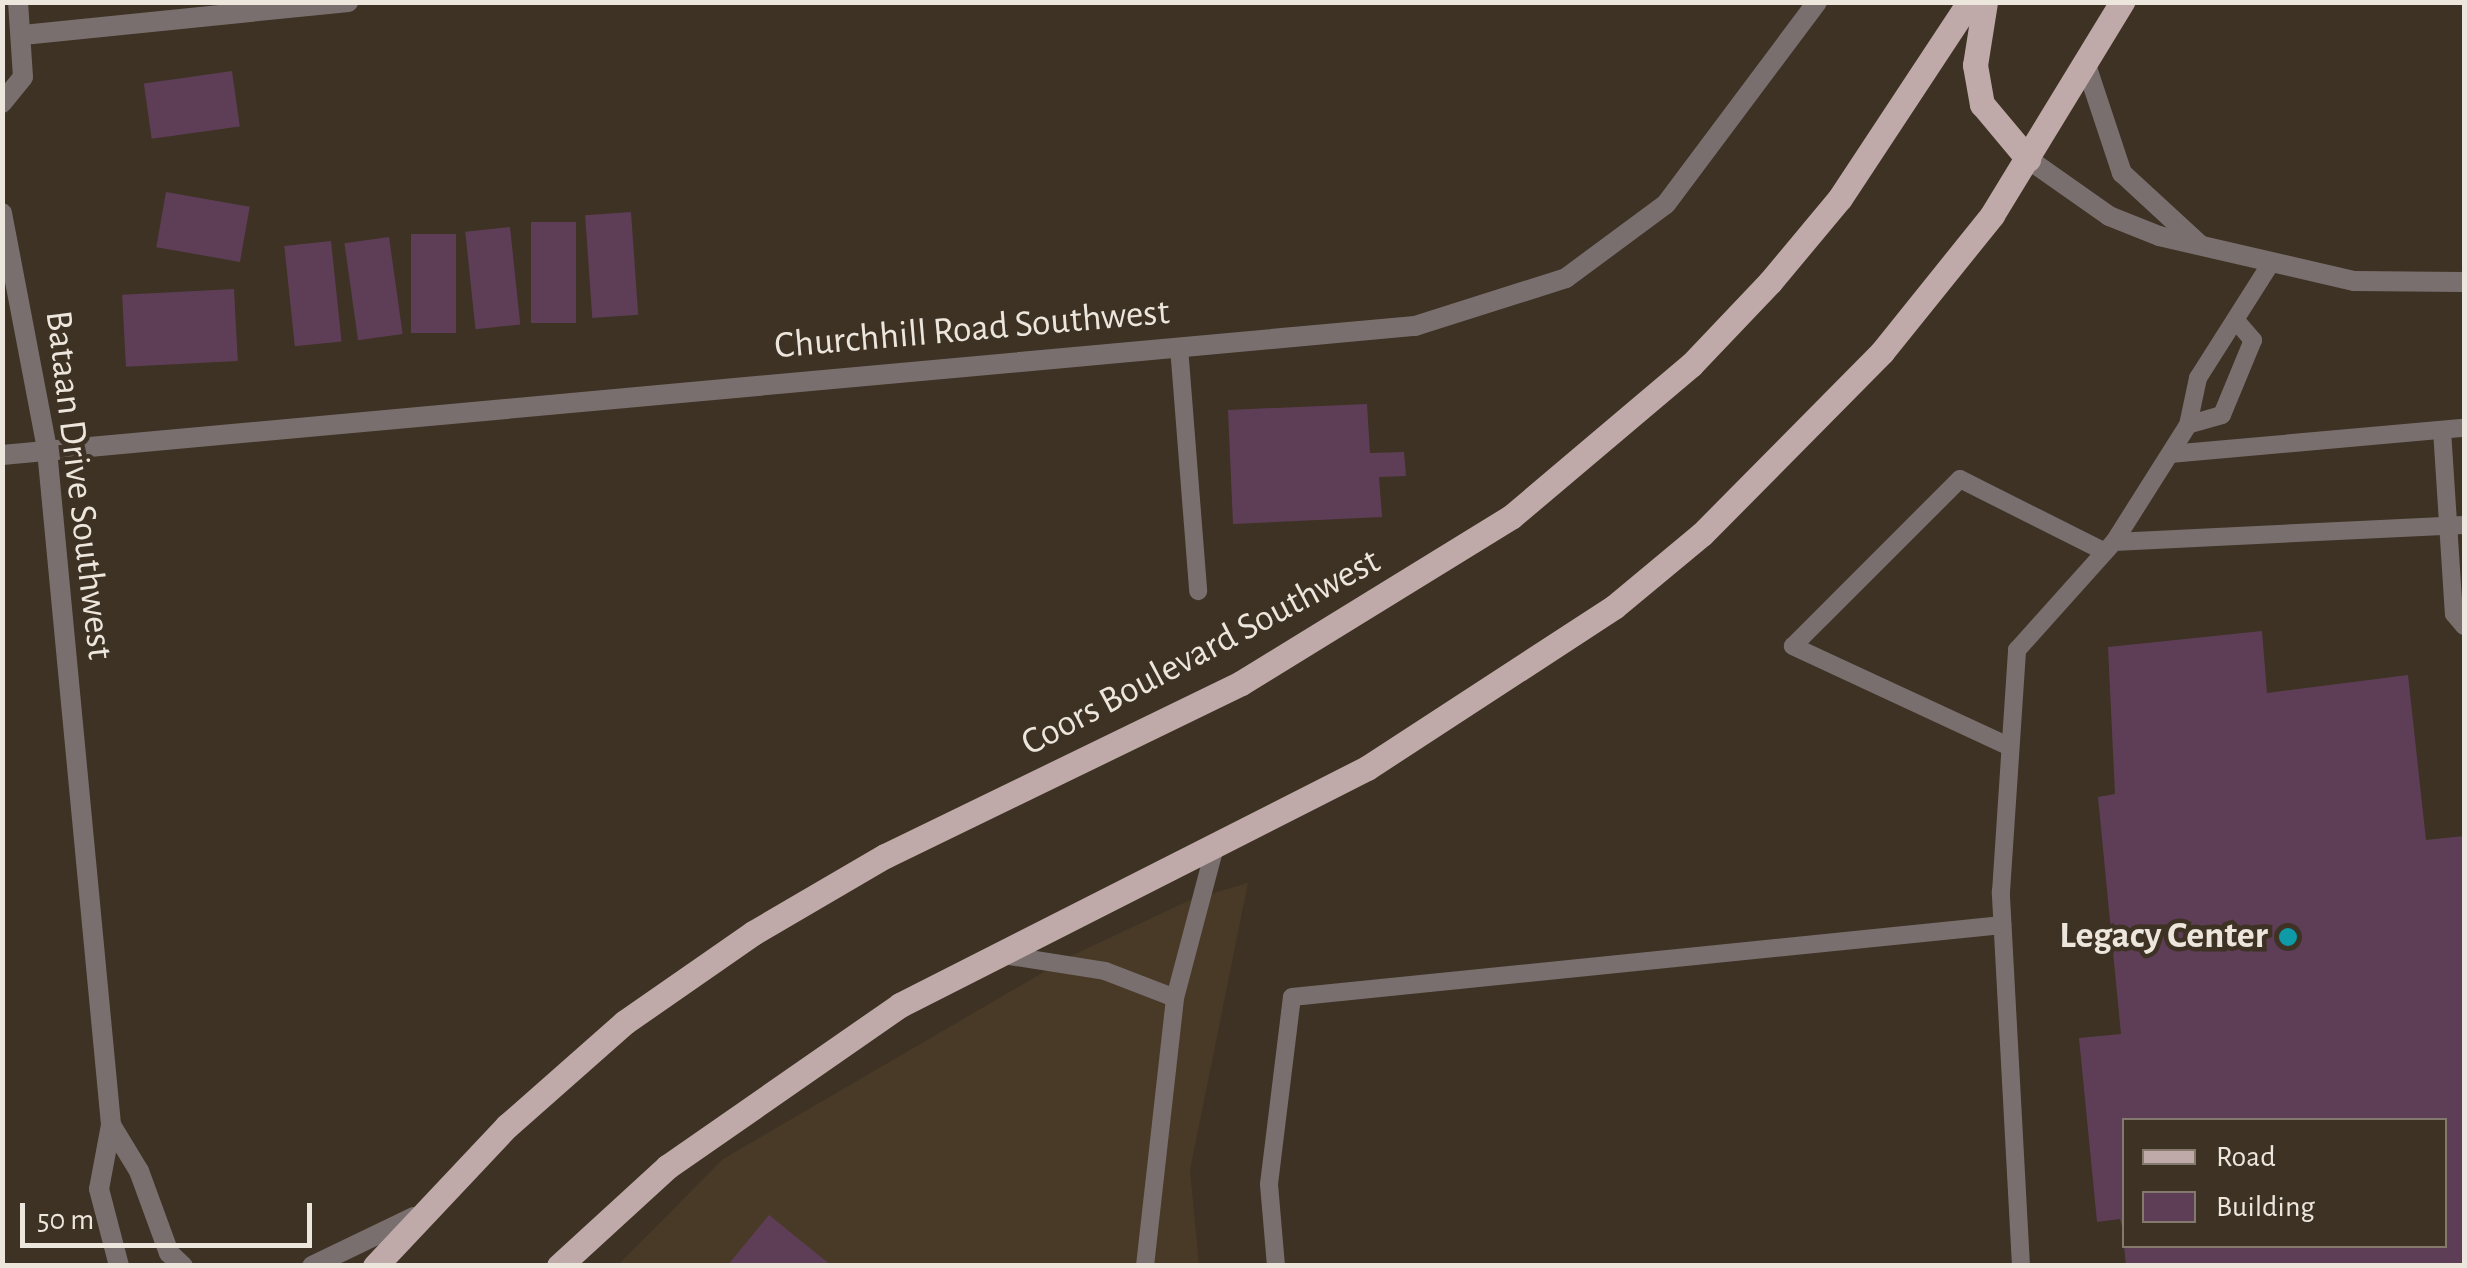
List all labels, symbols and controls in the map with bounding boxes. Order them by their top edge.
street label: Churchhill Road Southwest [773,290,1171,370]
street label: Bataan Drive Southwest [34,308,122,662]
street label: Coors Boulevard Southwest [1014,539,1388,767]
place label: Legacy Center [2059,914,2268,960]
marker: Legacy Center [2277,926,2299,948]
legend [2122,1118,2447,1248]
text: Road [2216,1142,2276,1172]
scale bar [25,1183,318,1245]
text: Building [2216,1192,2315,1222]
text: 50 m [37,1205,94,1235]

